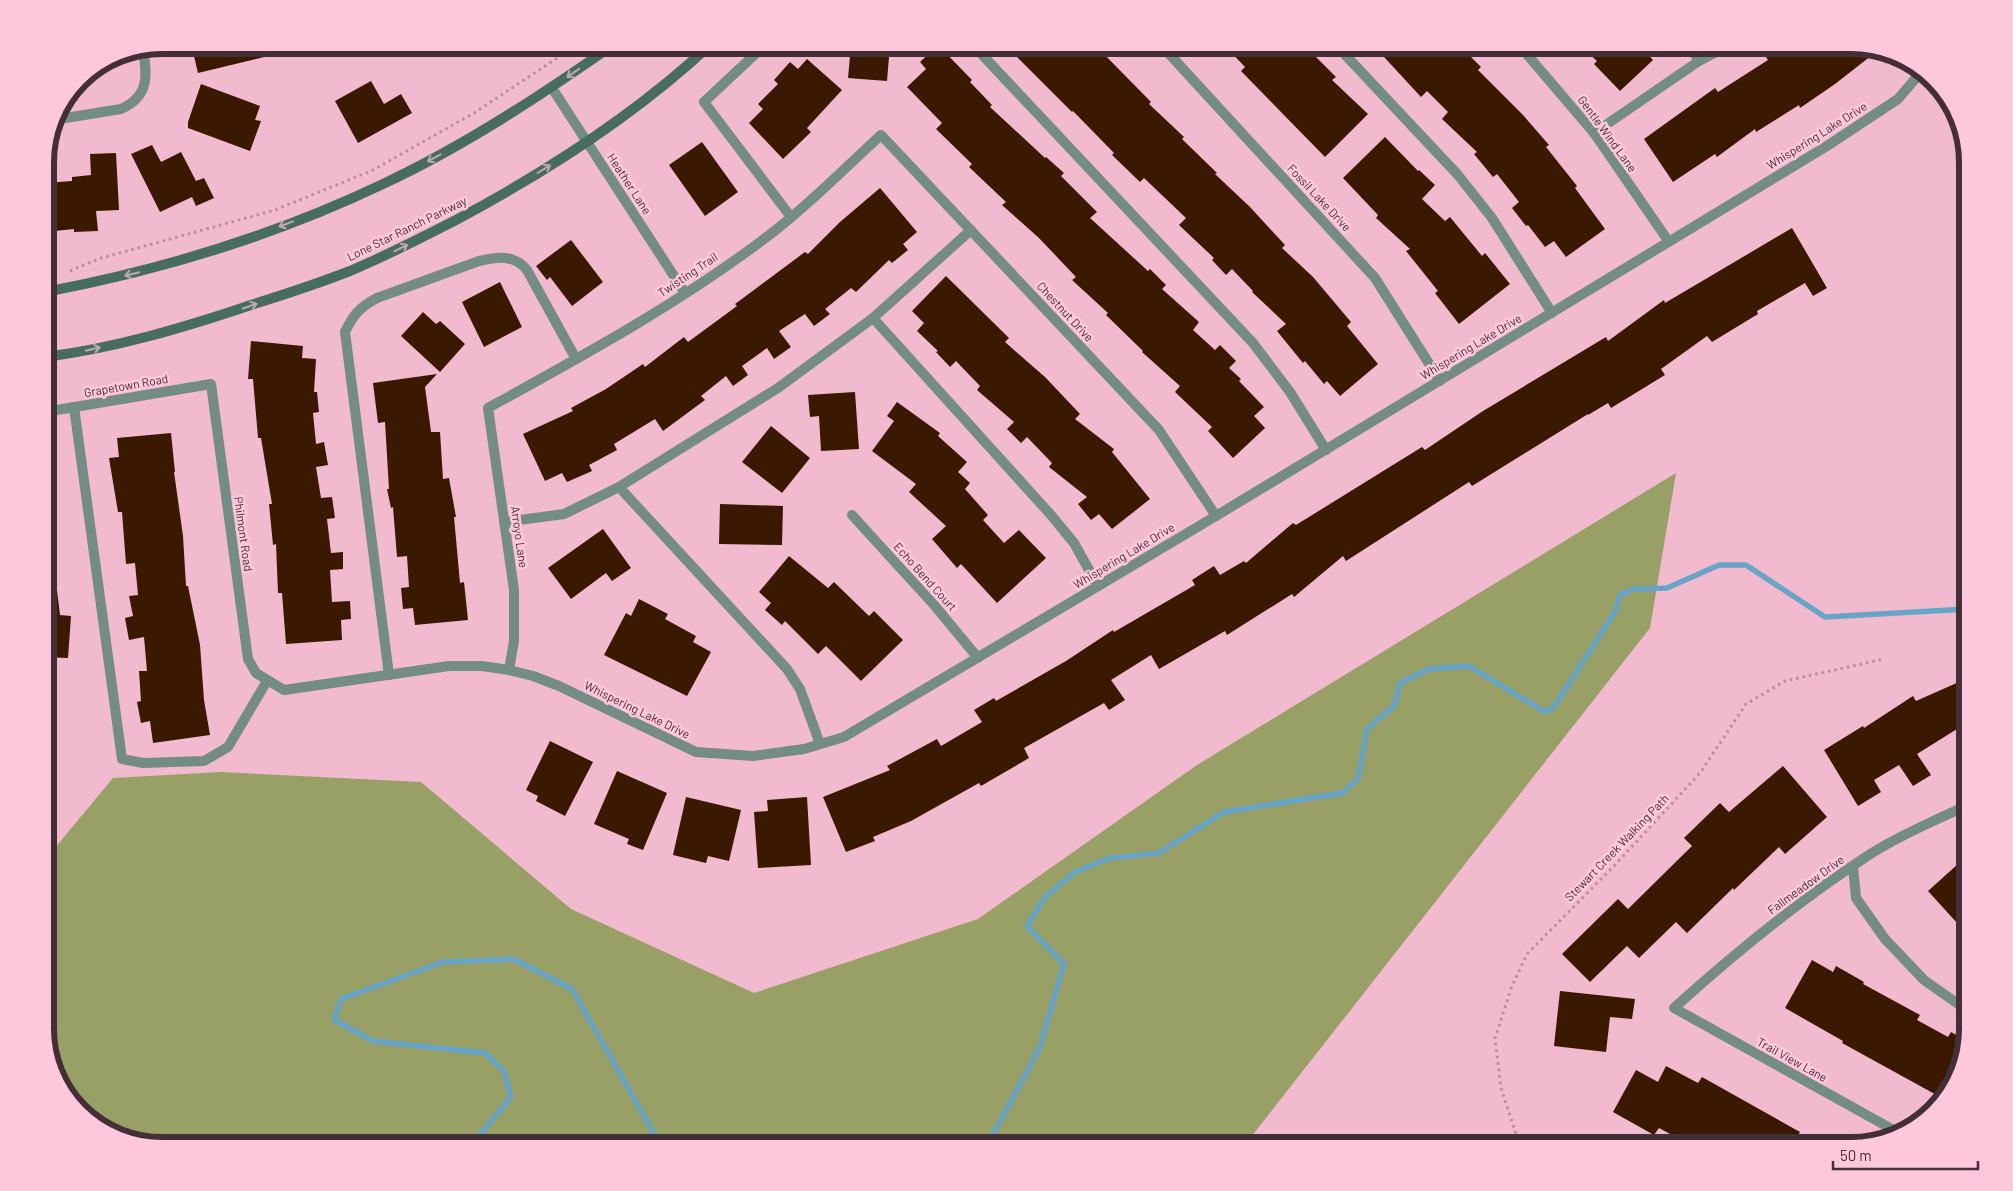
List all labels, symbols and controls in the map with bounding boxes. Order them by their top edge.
one-way arrow [566,68,580,78]
street label: Gentle Wind Lane [1575,93,1640,174]
street label: Whispering Lake Drive [1764,99,1869,172]
street label: Heather Lane [605,150,655,217]
one-way arrow [428,153,442,163]
street label: Fossil Lake Drive [1285,161,1354,234]
one-way arrow [536,164,550,174]
street label: Lone Star Ranch Parkway [344,193,469,263]
one-way arrow [279,220,294,229]
one-way arrow [394,243,409,253]
street label: Twisting Trail [655,249,720,299]
one-way arrow [124,270,140,279]
street label: Chestnut Drive [1035,279,1097,344]
one-way arrow [242,301,257,310]
street label: Whispering Lake Drive [1417,310,1524,382]
one-way arrow [85,344,101,353]
street label: Grapetown Road [83,371,169,399]
street label: Philmont Road [232,495,256,572]
street label: Arroyo Lane [509,505,531,569]
street label: Whispering Lake Drive [1070,519,1177,591]
street label: Echo Bend Court [891,539,960,613]
street label: Whispering Lake Drive [582,677,693,741]
street label: Stewart Creek Walking Path [1561,791,1671,904]
street label: Fallmeadow Drive [1764,852,1846,917]
street label: Trail View Lane [1755,1034,1830,1084]
scale bar [1833,1138,1978,1170]
text: 50 m [1840,1146,1872,1164]

